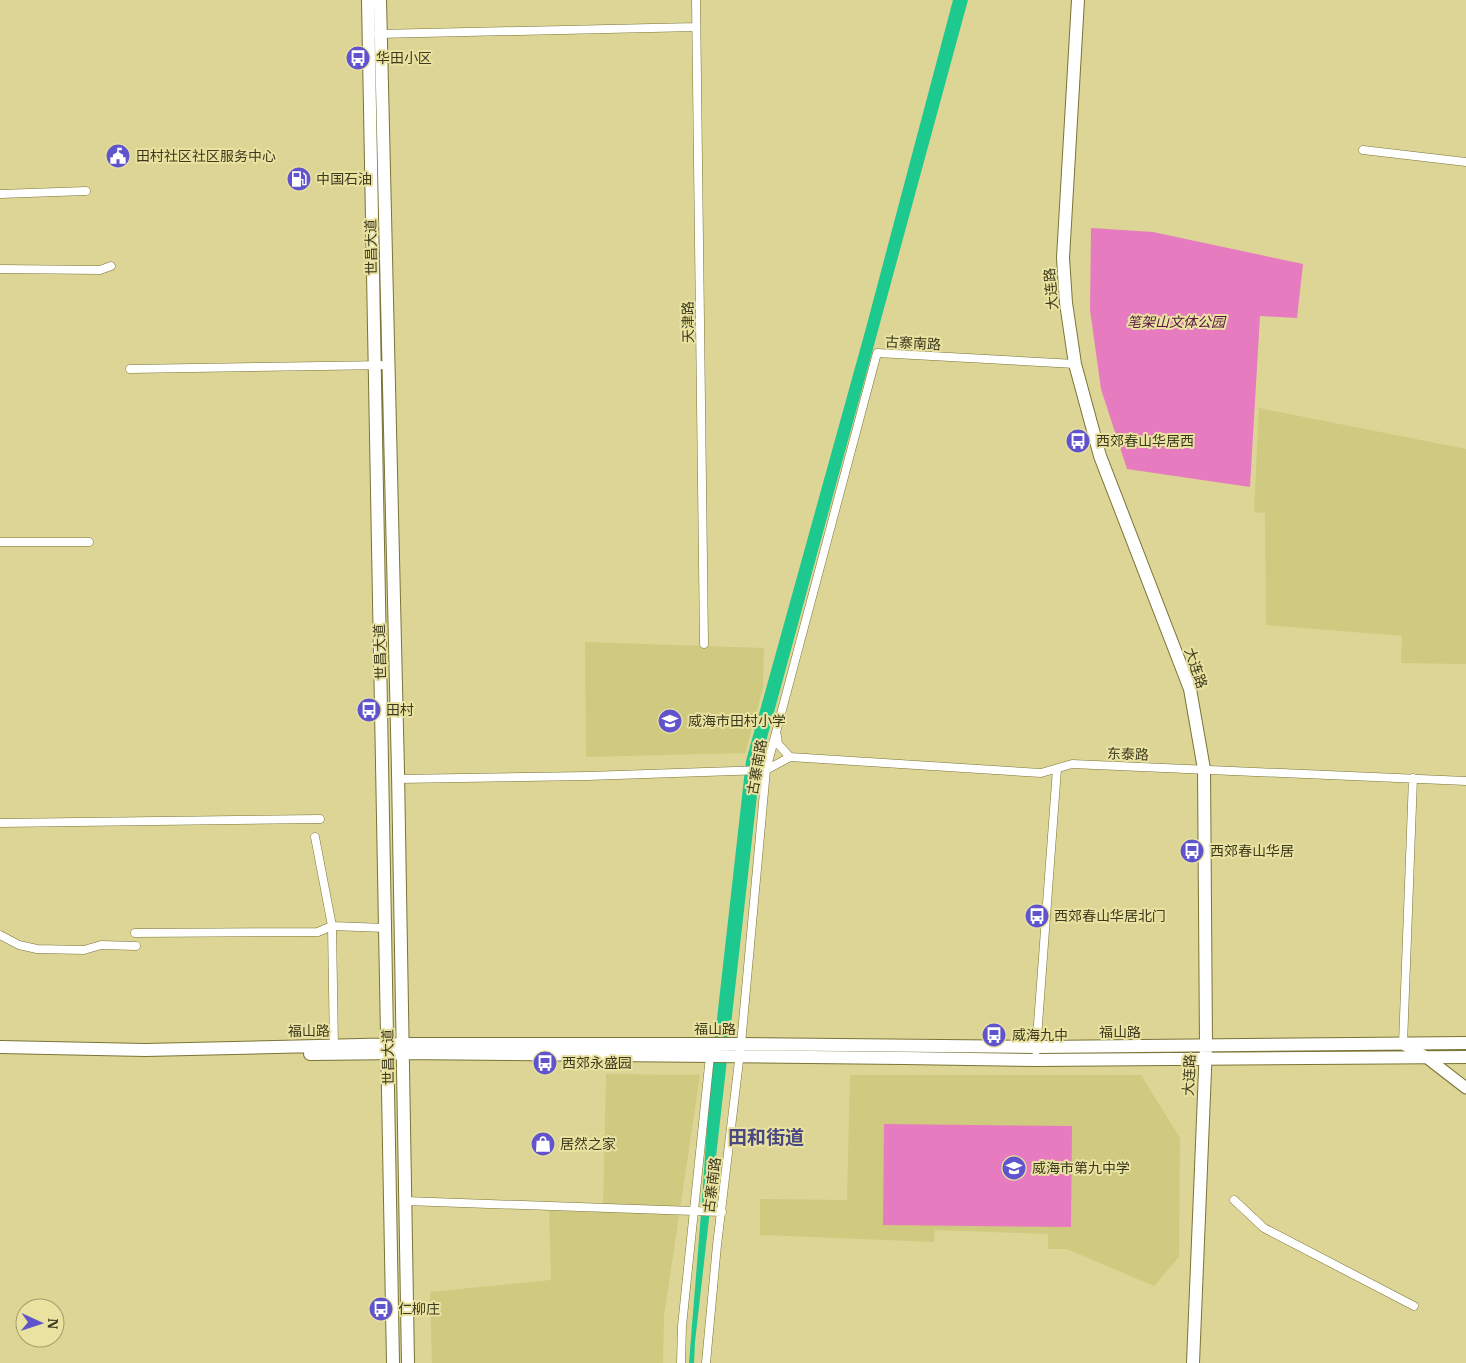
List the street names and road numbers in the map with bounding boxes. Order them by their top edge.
street label: 世昌大道 [362,219,380,275]
street label: 大连路 [1040,267,1062,311]
street label: 天津路 [679,301,697,343]
street label: 古寨南路 [885,333,941,353]
street label: 世昌大道 [370,624,390,680]
street label: 大连路 [1181,645,1211,691]
street label: 古寨南路 [743,738,771,796]
street label: 东泰路 [1107,744,1149,764]
street label: 福山路 [694,1020,736,1038]
street label: 福山路 [288,1022,330,1040]
street label: 福山路 [1099,1023,1141,1041]
street label: 世昌大道 [379,1029,397,1085]
street label: 大连路 [1179,1054,1199,1096]
street label: 古寨南路 [700,1156,724,1214]

